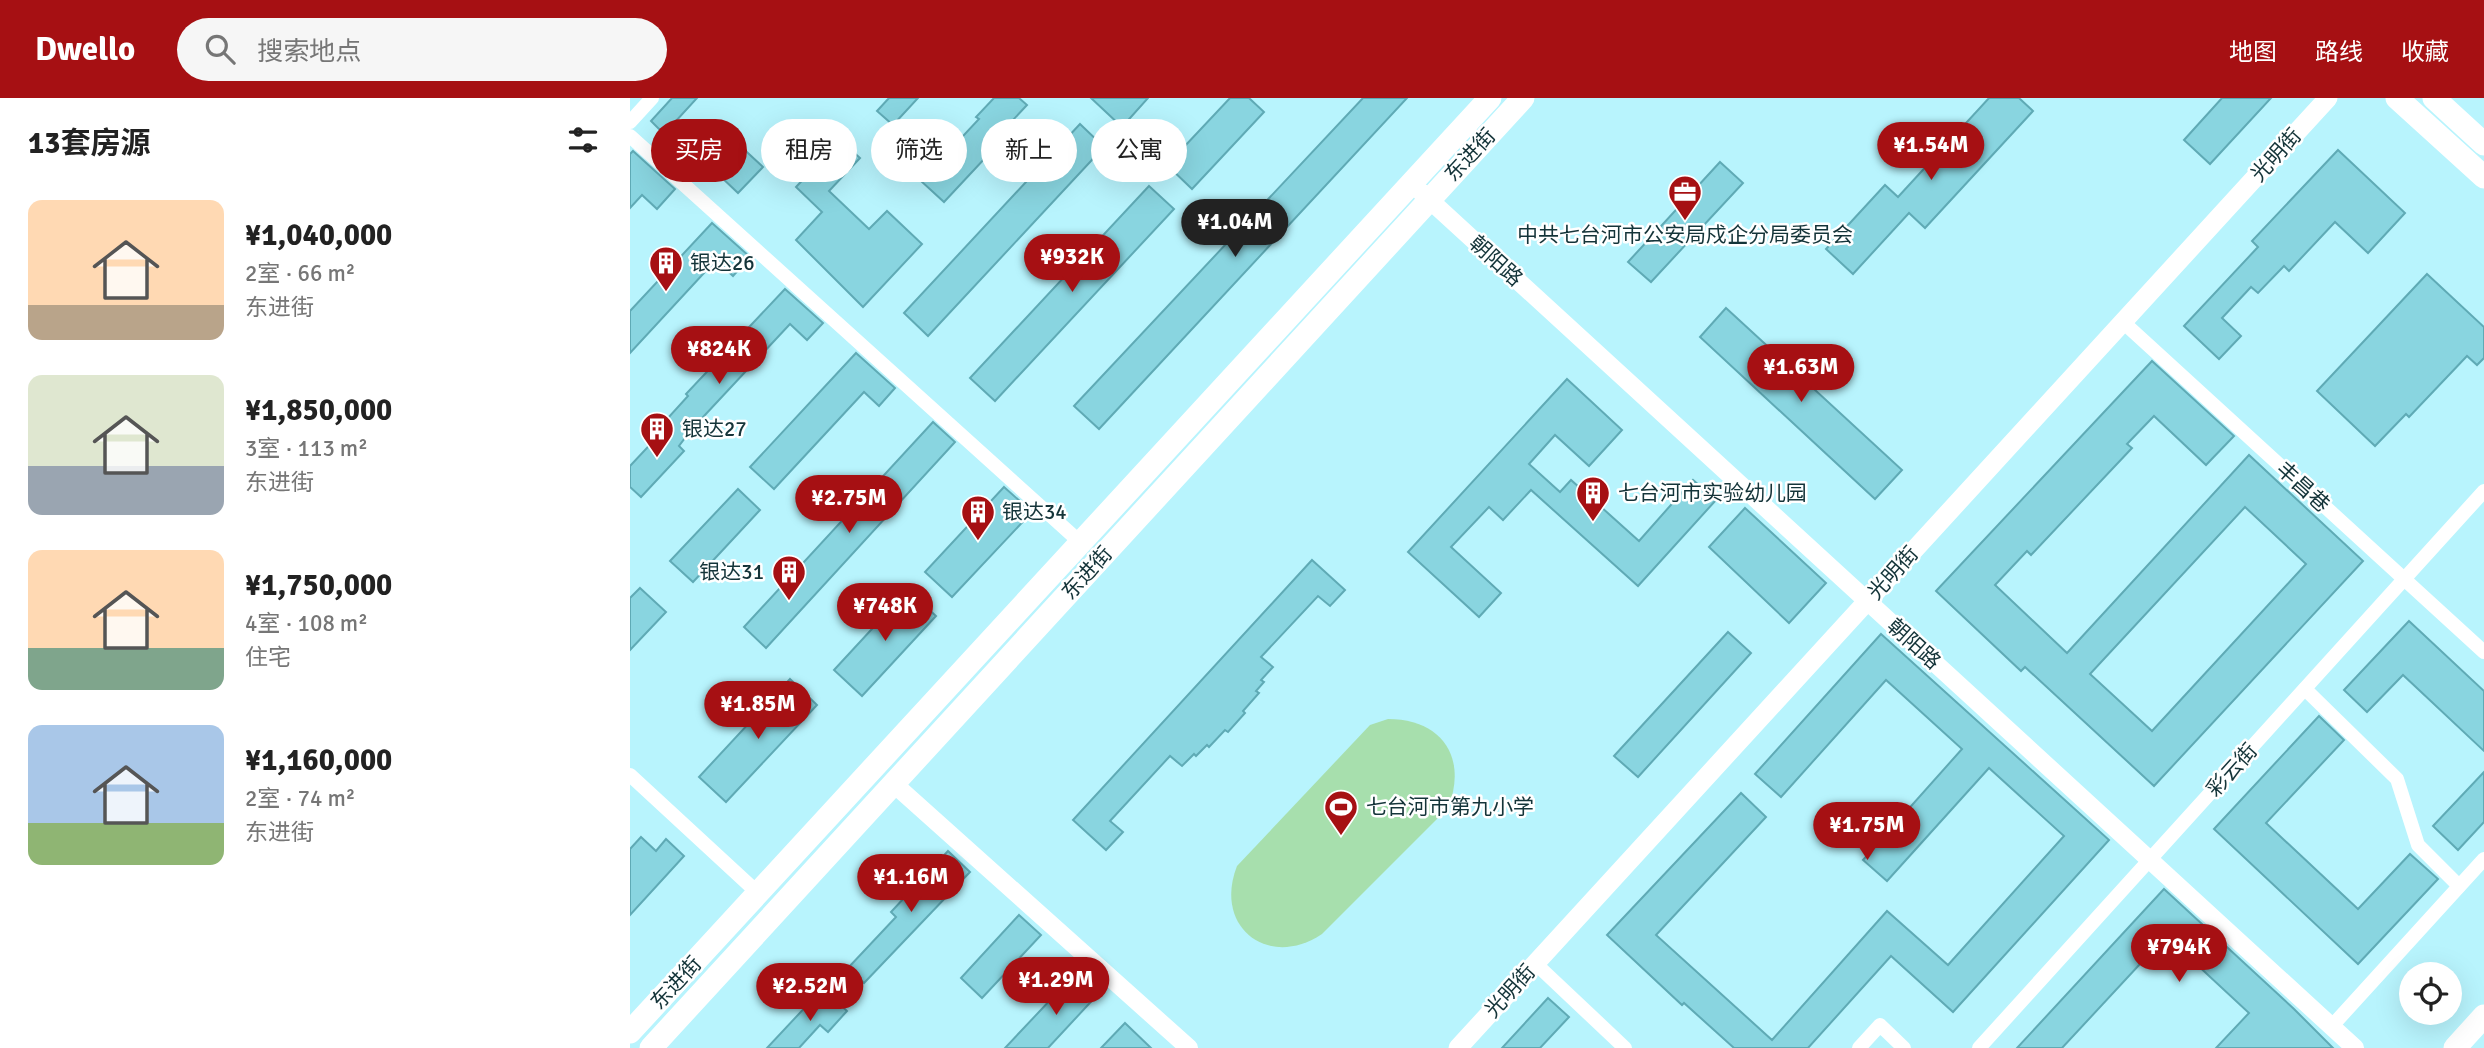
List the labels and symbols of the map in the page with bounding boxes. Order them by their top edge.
pin: ¥1.54M [1874,122,1988,182]
street label: 东进街 [1439,123,1501,187]
street label: 光明街 [2245,123,2307,187]
office icon: 中共七台河市公安局戍企分局委员会 [1666,173,1704,222]
pin: ¥1.04M [1178,200,1292,259]
place label: 中共七台河市公安局戍企分局委员会 [1517,222,1853,248]
street label: 朝阳路 [1464,230,1528,292]
pin: ¥932K [1023,234,1121,294]
building icon: 银达26 [647,244,685,293]
place label: 银达26 [690,250,755,276]
pin: ¥824K [670,327,768,386]
pin: ¥1.63M [1744,344,1858,404]
building icon: 银达27 [638,410,676,459]
place label: 银达27 [682,416,747,442]
street label: 丰昌巷 [2271,456,2335,518]
building icon: 七台河市实验幼儿园 [1574,474,1612,523]
pin: ¥2.75M [792,476,906,535]
place label: 七台河市实验幼儿园 [1618,480,1807,506]
building icon: 银达34 [959,493,997,542]
place label: 银达34 [1002,499,1067,525]
street label: 东进街 [1056,541,1118,605]
street label: 光明街 [1862,541,1924,605]
building icon: 银达31 [770,553,808,602]
place label: 银达31 [699,559,764,585]
pin: ¥748K [836,584,934,643]
street label: 朝阳路 [1882,613,1946,675]
pin: ¥1.85M [701,682,815,741]
street label: 彩云街 [2201,738,2263,802]
sports icon: 七台河市第九小学 [1322,788,1360,837]
place label: 七台河市第九小学 [1366,794,1534,820]
pin: ¥1.75M [1810,802,1924,862]
pin: ¥1.16M [854,854,968,914]
pin: ¥794K [2130,924,2228,984]
street label: 东进街 [645,951,707,1015]
pin: ¥1.29M [999,958,1113,1017]
street label: 光明街 [1479,959,1541,1023]
pin: ¥2.52M [753,964,867,1023]

